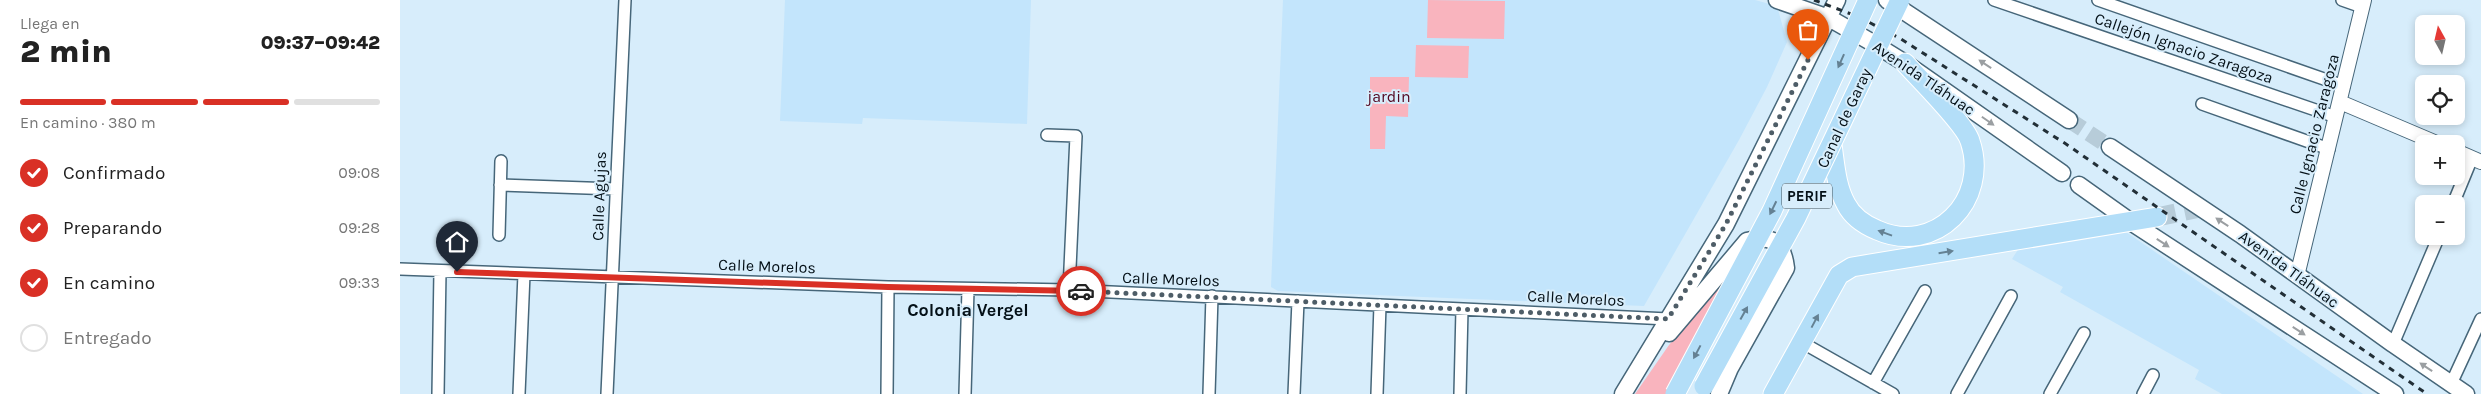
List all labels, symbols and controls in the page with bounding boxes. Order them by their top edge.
street label: Callejón Ignacio Zaragoza [2092,8,2276,88]
pin [1787,9,1829,60]
text: Llega en [20,14,80,33]
north arrow [2415,15,2465,65]
map controls [2415,15,2465,245]
icon: bag [1794,16,1822,44]
text: 09:37–09:42 [261,32,380,54]
text: 2 min [20,33,112,70]
street label: Avenida Tláhuac [1869,37,1979,119]
street label: Calle Ignacio Zaragoza [2285,52,2343,216]
one-way arrow [1836,53,1845,68]
one-way arrow [1978,59,1991,68]
street label: Canal de Garay [1813,65,1876,171]
button: locate [2415,75,2465,125]
park label: jardin [1365,87,1411,106]
text: En camino · 380 m [20,113,156,132]
one-way arrow [1981,116,1994,126]
button: + [2415,135,2465,185]
street label: Calle Agujas [588,151,610,241]
icon: check [20,159,48,187]
text: Confirmado [63,162,165,184]
text: 09:08 [338,163,380,182]
road number: PERIF [1782,184,1832,208]
button: − [2415,195,2465,245]
one-way arrow [1768,201,1776,215]
icon: check [20,214,48,242]
text: Preparando [63,217,162,239]
one-way arrow [2215,217,2229,227]
text: 09:28 [338,218,380,237]
pin [436,221,478,272]
street label: Avenida Tláhuac [2235,226,2343,312]
icon: home [443,228,471,256]
one-way arrow [1877,229,1892,237]
one-way arrow [2156,238,2170,247]
one-way arrow [1938,248,1954,256]
street label: Calle Morelos [718,255,816,277]
courier [1056,266,1106,316]
street label: Calle Morelos [1122,268,1220,290]
icon: check [20,269,48,297]
text: En camino [63,272,155,294]
text: 09:33 [339,273,380,292]
icon: car [1067,277,1095,305]
street label: Calle Morelos [1527,286,1625,310]
district label: Colonia Vergel [907,299,1029,321]
one-way arrow [1740,306,1748,320]
one-way arrow [1810,314,1819,328]
one-way arrow [2293,326,2306,336]
text: Entregado [63,327,152,349]
one-way arrow [1693,345,1701,359]
one-way arrow [2419,362,2433,372]

